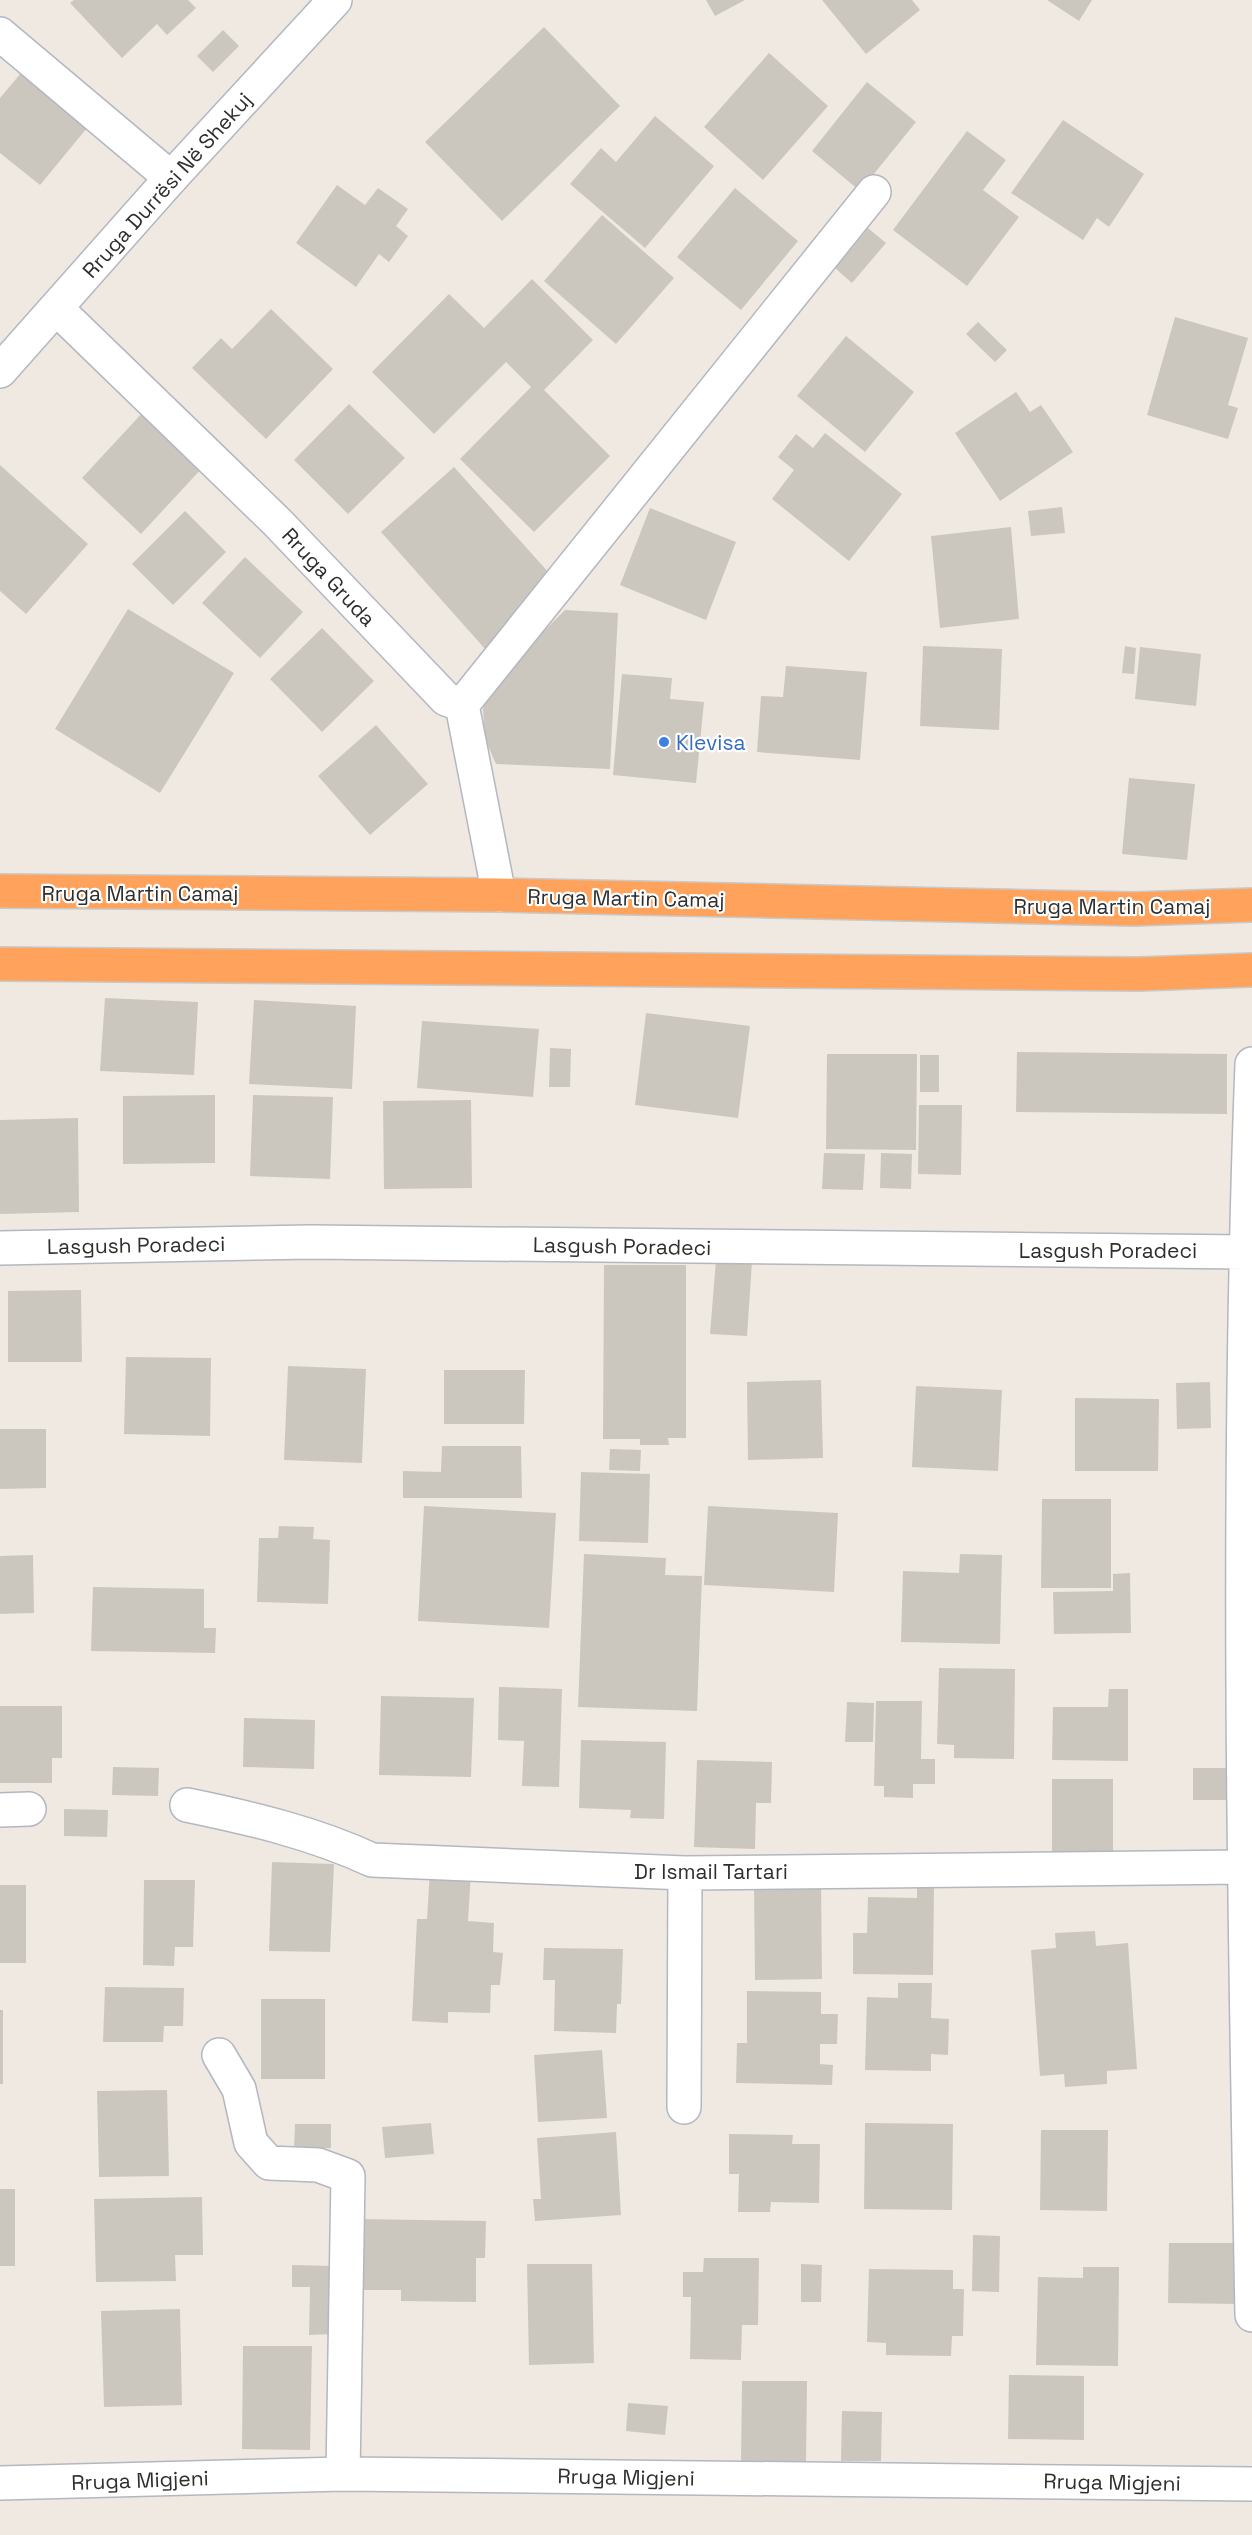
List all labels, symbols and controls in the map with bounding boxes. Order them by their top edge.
street label: Rruga Durrësi Në Shekuj [76,87,258,283]
street label: Rruga Gruda [276,522,382,632]
place label: Klevisa [676,729,745,756]
marker: Klevisa [657,735,671,749]
street label: Rruga Martin Camaj [41,880,239,907]
street label: Rruga Martin Camaj [527,883,725,913]
street label: Rruga Martin Camaj [1013,893,1211,920]
street label: Lasgush Poradeci [47,1230,225,1260]
street label: Lasgush Poradeci [533,1231,711,1261]
street label: Lasgush Poradeci [1019,1237,1197,1264]
street label: Dr Ismail Tartari [634,1858,788,1885]
street label: Rruga Migjeni [557,2462,695,2492]
street label: Rruga Migjeni [71,2464,209,2496]
street label: Rruga Migjeni [1043,2467,1181,2497]

